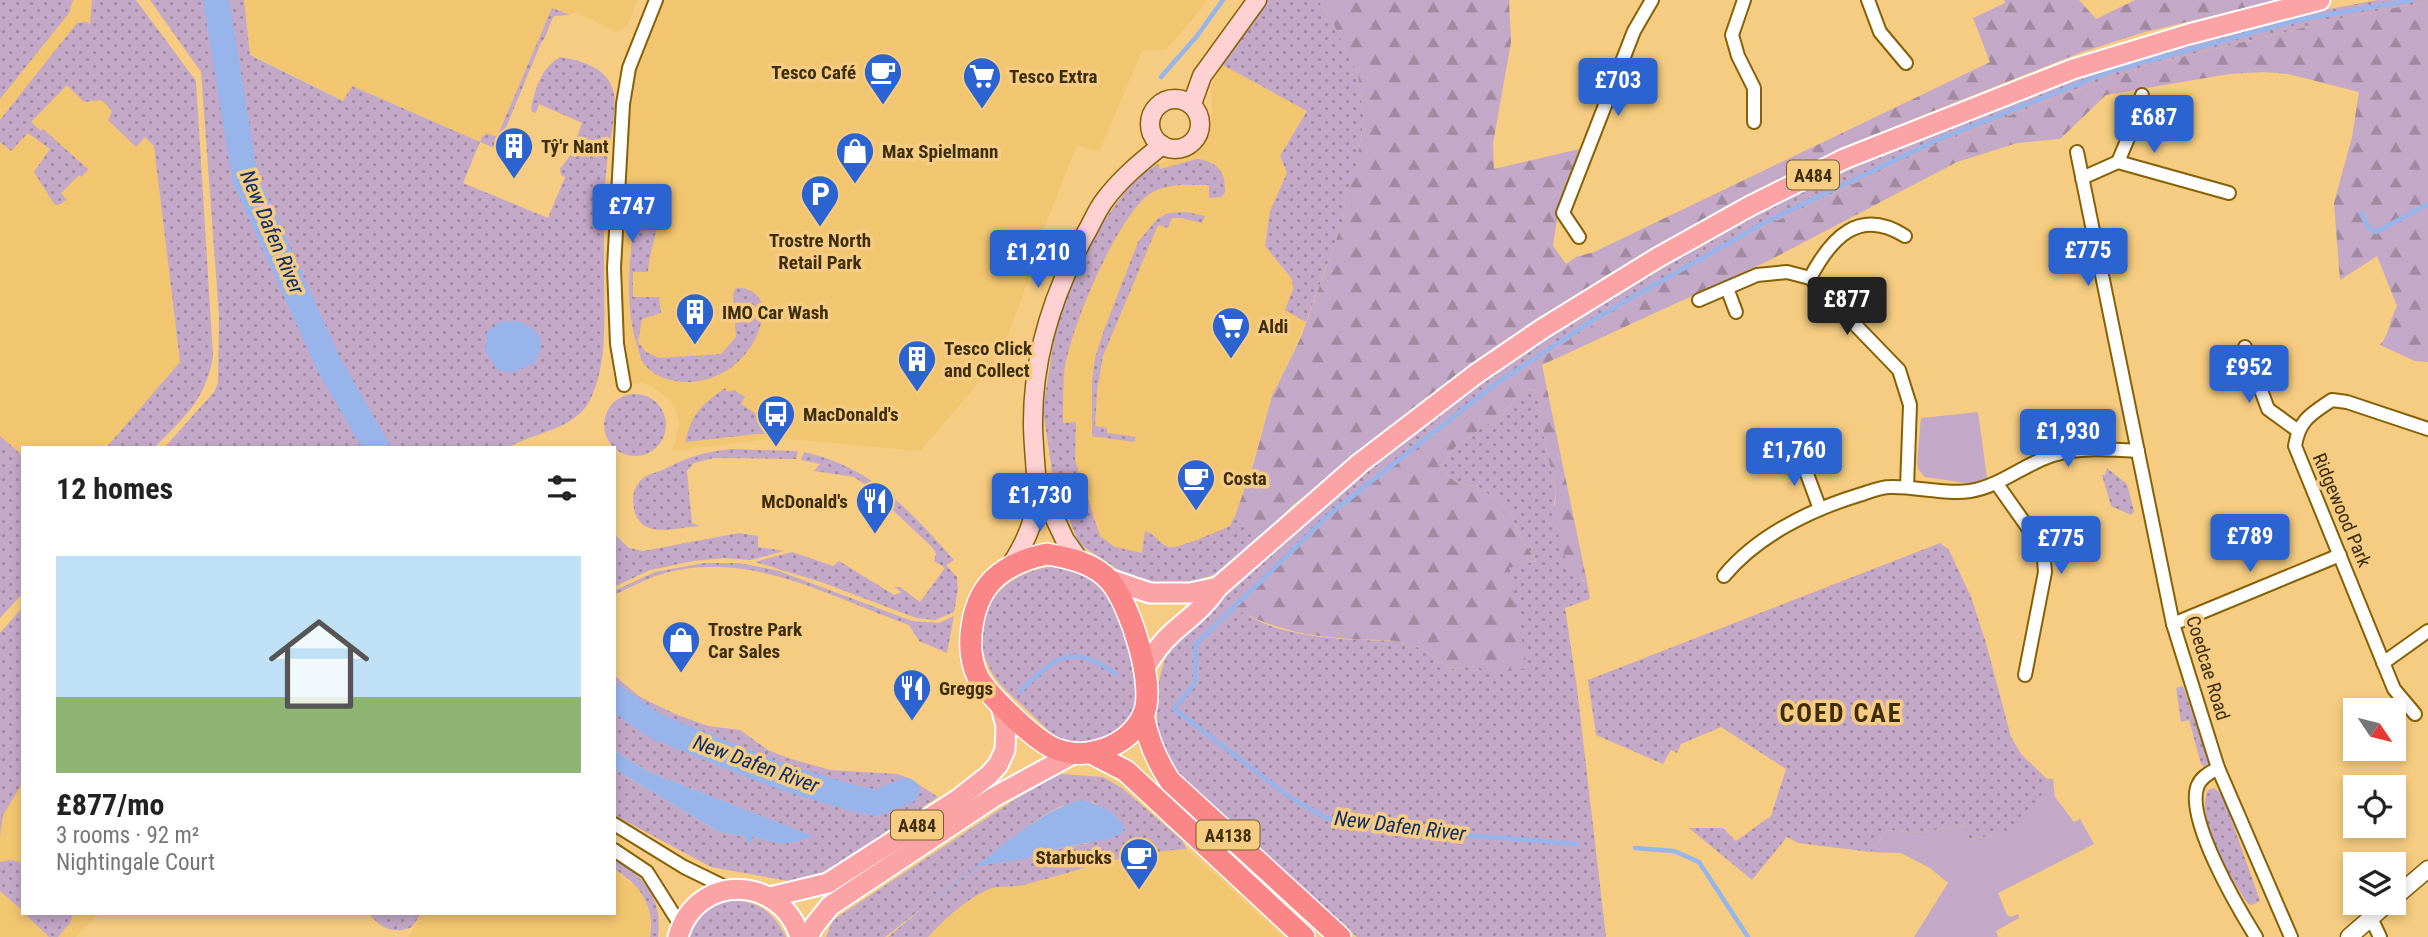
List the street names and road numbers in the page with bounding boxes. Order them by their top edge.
road number: A484 [1787,160,1839,190]
street label: Ridgewood Park [2308,450,2376,571]
street label: Coedcae Road [2181,613,2235,723]
road number: A484 [891,810,943,840]
road number: A4138 [1196,820,1260,850]

